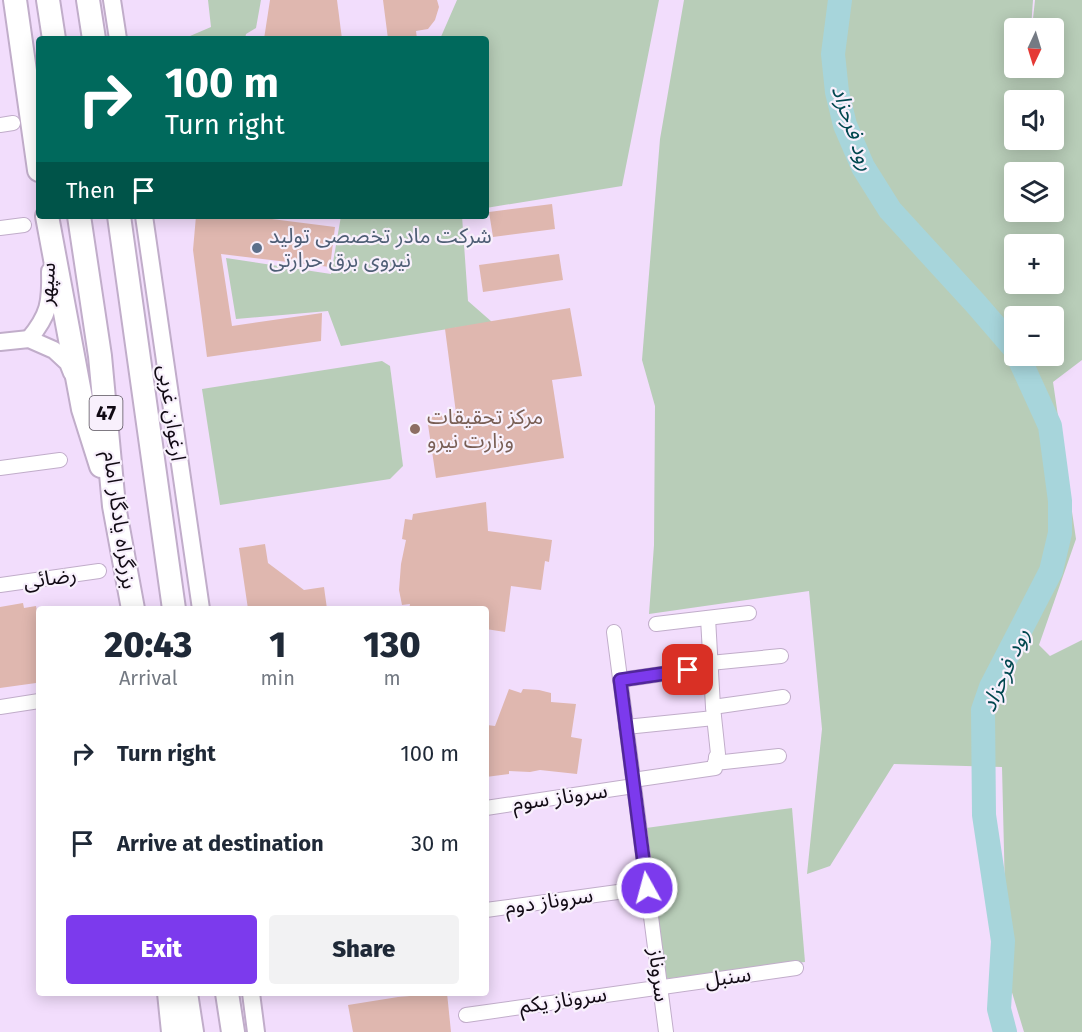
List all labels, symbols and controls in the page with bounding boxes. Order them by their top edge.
north arrow [1004,18,1064,78]
map controls [1004,18,1064,366]
text: 100 m [165,58,279,108]
icon: right [66,60,144,138]
water label: رود فرحزاد [826,82,880,174]
button: sound [1004,90,1064,150]
text: Turn right [165,109,285,141]
button: layers [1004,162,1064,222]
icon: arrive [127,174,160,207]
text: Then [66,177,115,204]
place label: شرکت مادر تخصصی تولید نیروی برق حرارتی [269,223,492,273]
button: + [1004,234,1064,294]
marker: شرکت مادر تخصصی تولید نیروی برق حرارتی [250,241,264,255]
street label: سپهر [33,262,61,307]
button: − [1004,306,1064,366]
street label: ارغوان غربی [152,363,192,463]
road number: 47 [90,396,122,430]
place label: مرکز تحقیقات وزارت نیرو [427,404,543,454]
marker: مرکز تحقیقات وزارت نیرو [408,422,422,436]
street label: بزرگراه یادگار امام [94,449,143,591]
street label: رضائی [22,561,78,595]
text: 20:43 [104,623,192,667]
text: 1 [269,623,286,667]
text: 130 [363,623,421,667]
water label: رود فرحزاد [975,624,1035,716]
pin [662,644,713,695]
icon: arrive [671,653,704,686]
text: Arrival [119,666,178,690]
text: min [260,666,295,690]
text: m [383,666,401,690]
icon: right [66,737,99,770]
text: Turn right [117,740,216,767]
text: 100 m [400,740,459,767]
street label: سروناز سوم [511,777,610,820]
icon: arrive [66,827,99,860]
text: Arrive at destination [117,830,324,857]
text: 30 m [411,830,459,857]
position arrow [615,856,679,920]
street label: سروناز دوم [503,882,595,923]
button: Exit [66,915,257,984]
button: Share [269,915,459,984]
street label: سروناز [643,946,675,1003]
street label: سنبل [703,961,753,993]
street label: سروناز یکم [518,981,609,1021]

